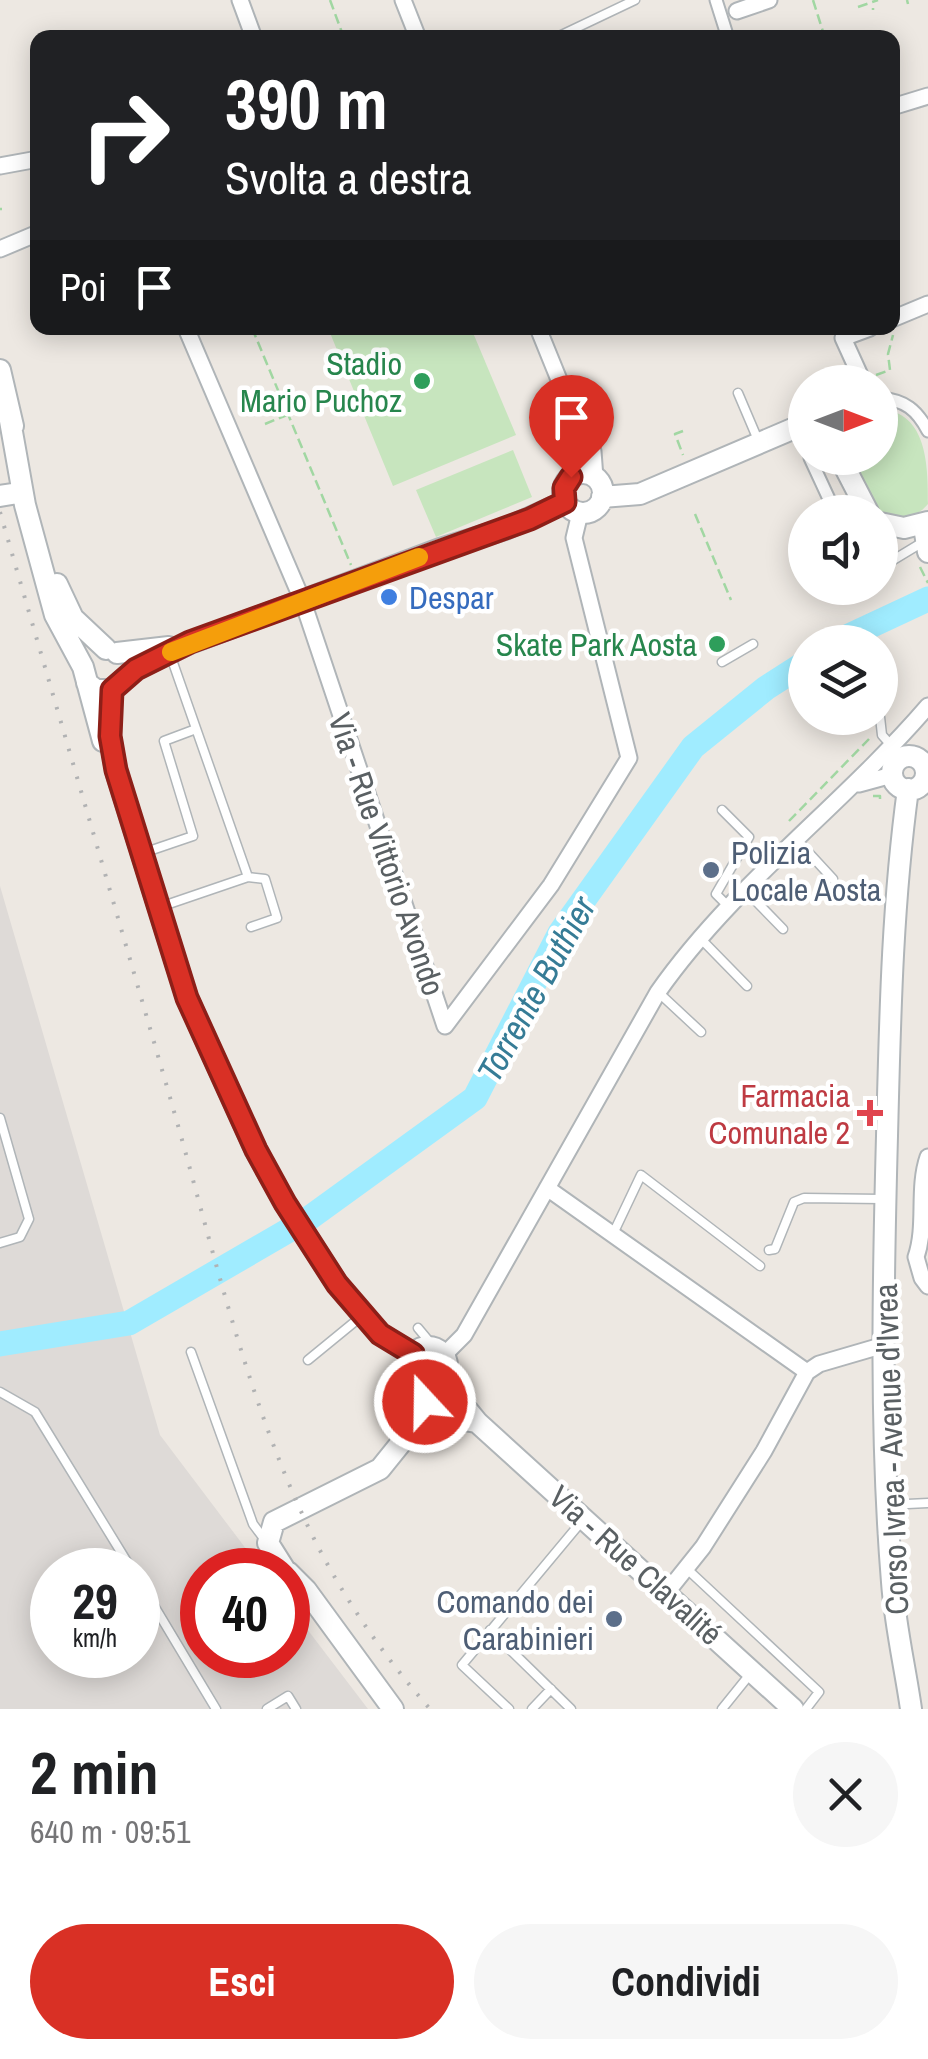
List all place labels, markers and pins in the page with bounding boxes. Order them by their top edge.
place label: Stadio Mario Puchoz [240,342,402,422]
marker: Stadio Mario Puchoz [411,370,433,392]
pin [529,375,614,478]
place label: Despar [409,576,494,619]
marker: Despar [378,586,400,608]
place label: Skate Park Aosta [496,623,697,666]
marker: Skate Park Aosta [706,633,728,655]
place label: Polizia Locale Aosta [731,831,882,911]
marker: Polizia Locale Aosta [700,859,722,881]
place label: Farmacia Comunale 2 [709,1074,850,1154]
marker: Farmacia Comunale 2 [859,1102,881,1124]
place label: Comando dei Carabinieri [436,1580,594,1660]
marker: Comando dei Carabinieri [603,1608,625,1630]

